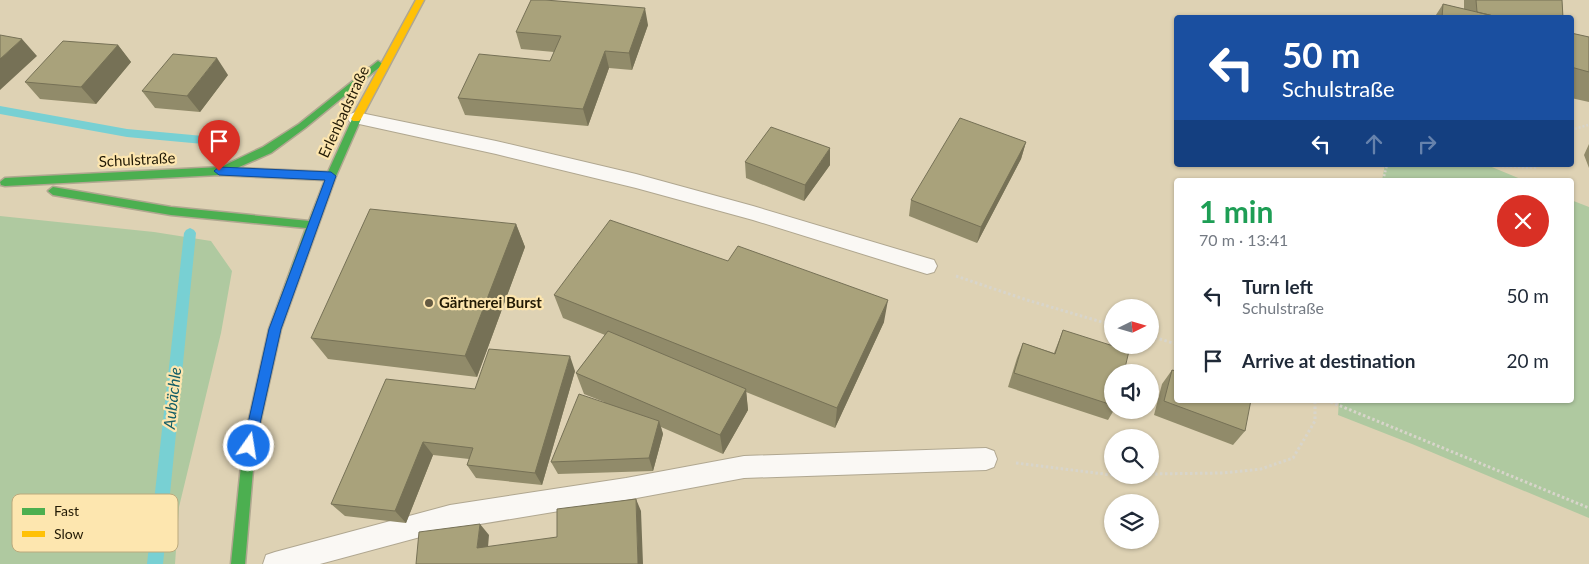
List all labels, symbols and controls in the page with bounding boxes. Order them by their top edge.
text: 50 m [1282,33,1360,75]
icon: left [1199,35,1264,100]
street label: Erlenbadstraße [314,63,372,160]
text: Schulstraße [1282,75,1395,102]
pin [198,120,240,171]
icon: arrive [205,127,233,155]
icon: left [1307,130,1335,158]
icon: ahead [1360,130,1388,158]
icon: right [1413,130,1441,158]
street label: Schulstraße [98,148,176,170]
text: 1 min [1199,193,1273,229]
button: close [1497,195,1549,247]
text: 70 m · 13:41 [1199,230,1288,249]
text: Turn left [1242,275,1313,298]
icon: left [1199,282,1227,310]
text: 50 m [1506,284,1549,307]
place label: Gärtnerei Burst [439,293,542,311]
marker: Gärtnerei Burst [423,297,435,309]
text: Schulstraße [1242,298,1324,317]
north arrow [1104,299,1159,354]
map controls [1104,299,1159,549]
icon: arrive [1199,347,1227,375]
text: Arrive at destination [1242,349,1415,372]
text: 20 m [1506,349,1549,372]
button: sound [1104,364,1159,419]
water label: Aubächle [159,366,184,431]
position arrow [222,419,274,471]
button: search [1104,429,1159,484]
legend [12,494,178,552]
button: layers [1104,494,1159,549]
text: Fast [54,502,79,519]
text: Slow [54,525,84,542]

